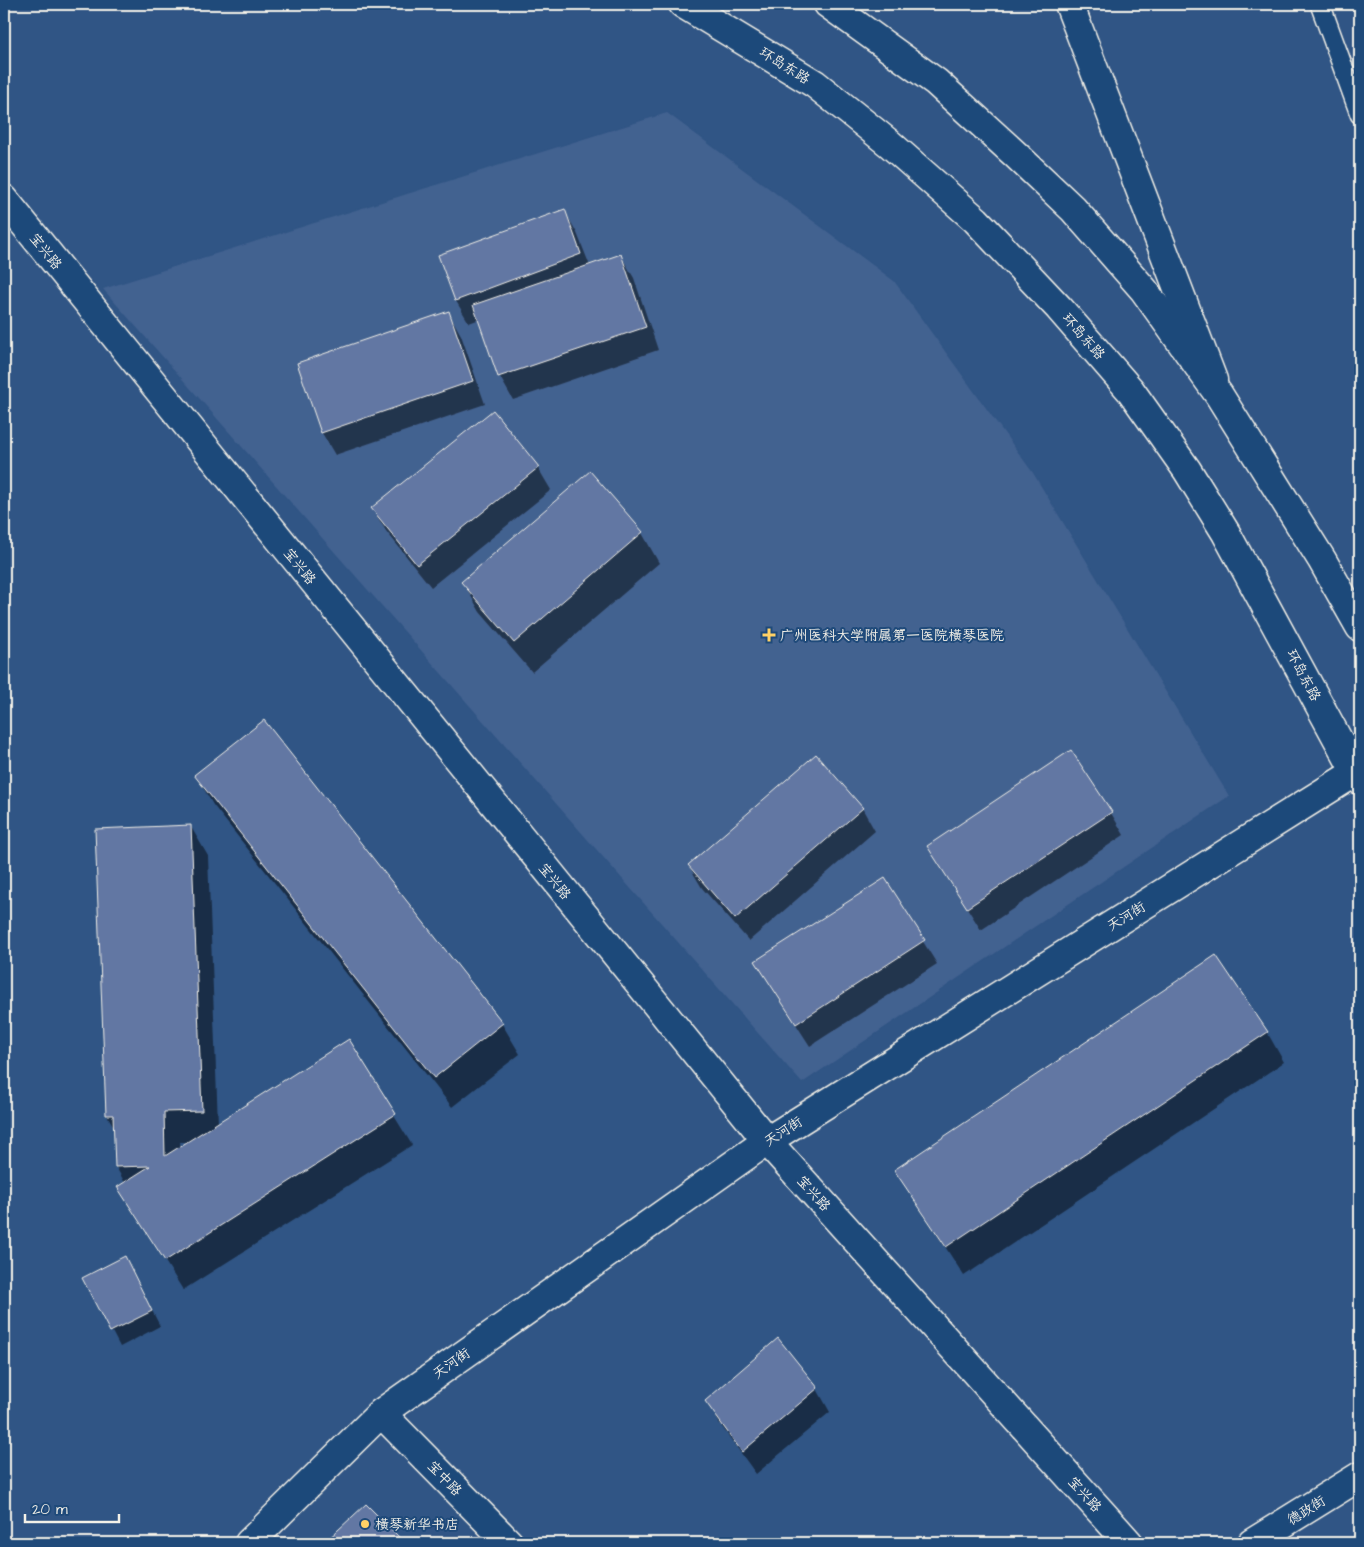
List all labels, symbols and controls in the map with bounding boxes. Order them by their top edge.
street label: 环岛东路 [755,43,814,89]
street label: 宝兴路 [24,229,66,274]
street label: 环岛东路 [1057,309,1109,364]
street label: 宝兴路 [278,544,320,589]
place label: 广州医科大学附属第一医院横琴医院 [780,626,1004,646]
marker: 广州医科大学附属第一医院横琴医院 [762,628,776,642]
street label: 环岛东路 [1281,646,1325,705]
street label: 宝兴路 [533,859,575,904]
street label: 天河街 [1103,897,1150,936]
street label: 天河街 [760,1112,807,1152]
street label: 宝兴路 [792,1171,835,1216]
street label: 天河街 [429,1344,475,1384]
street label: 宝中路 [422,1457,466,1501]
street label: 宝兴路 [1063,1472,1106,1517]
street label: 德政街 [1283,1491,1330,1530]
scale bar [25,1492,119,1524]
text: 20 m [32,1499,68,1520]
place label: 横琴新华书店 [375,1515,459,1535]
marker: 横琴新华书店 [359,1518,371,1530]

